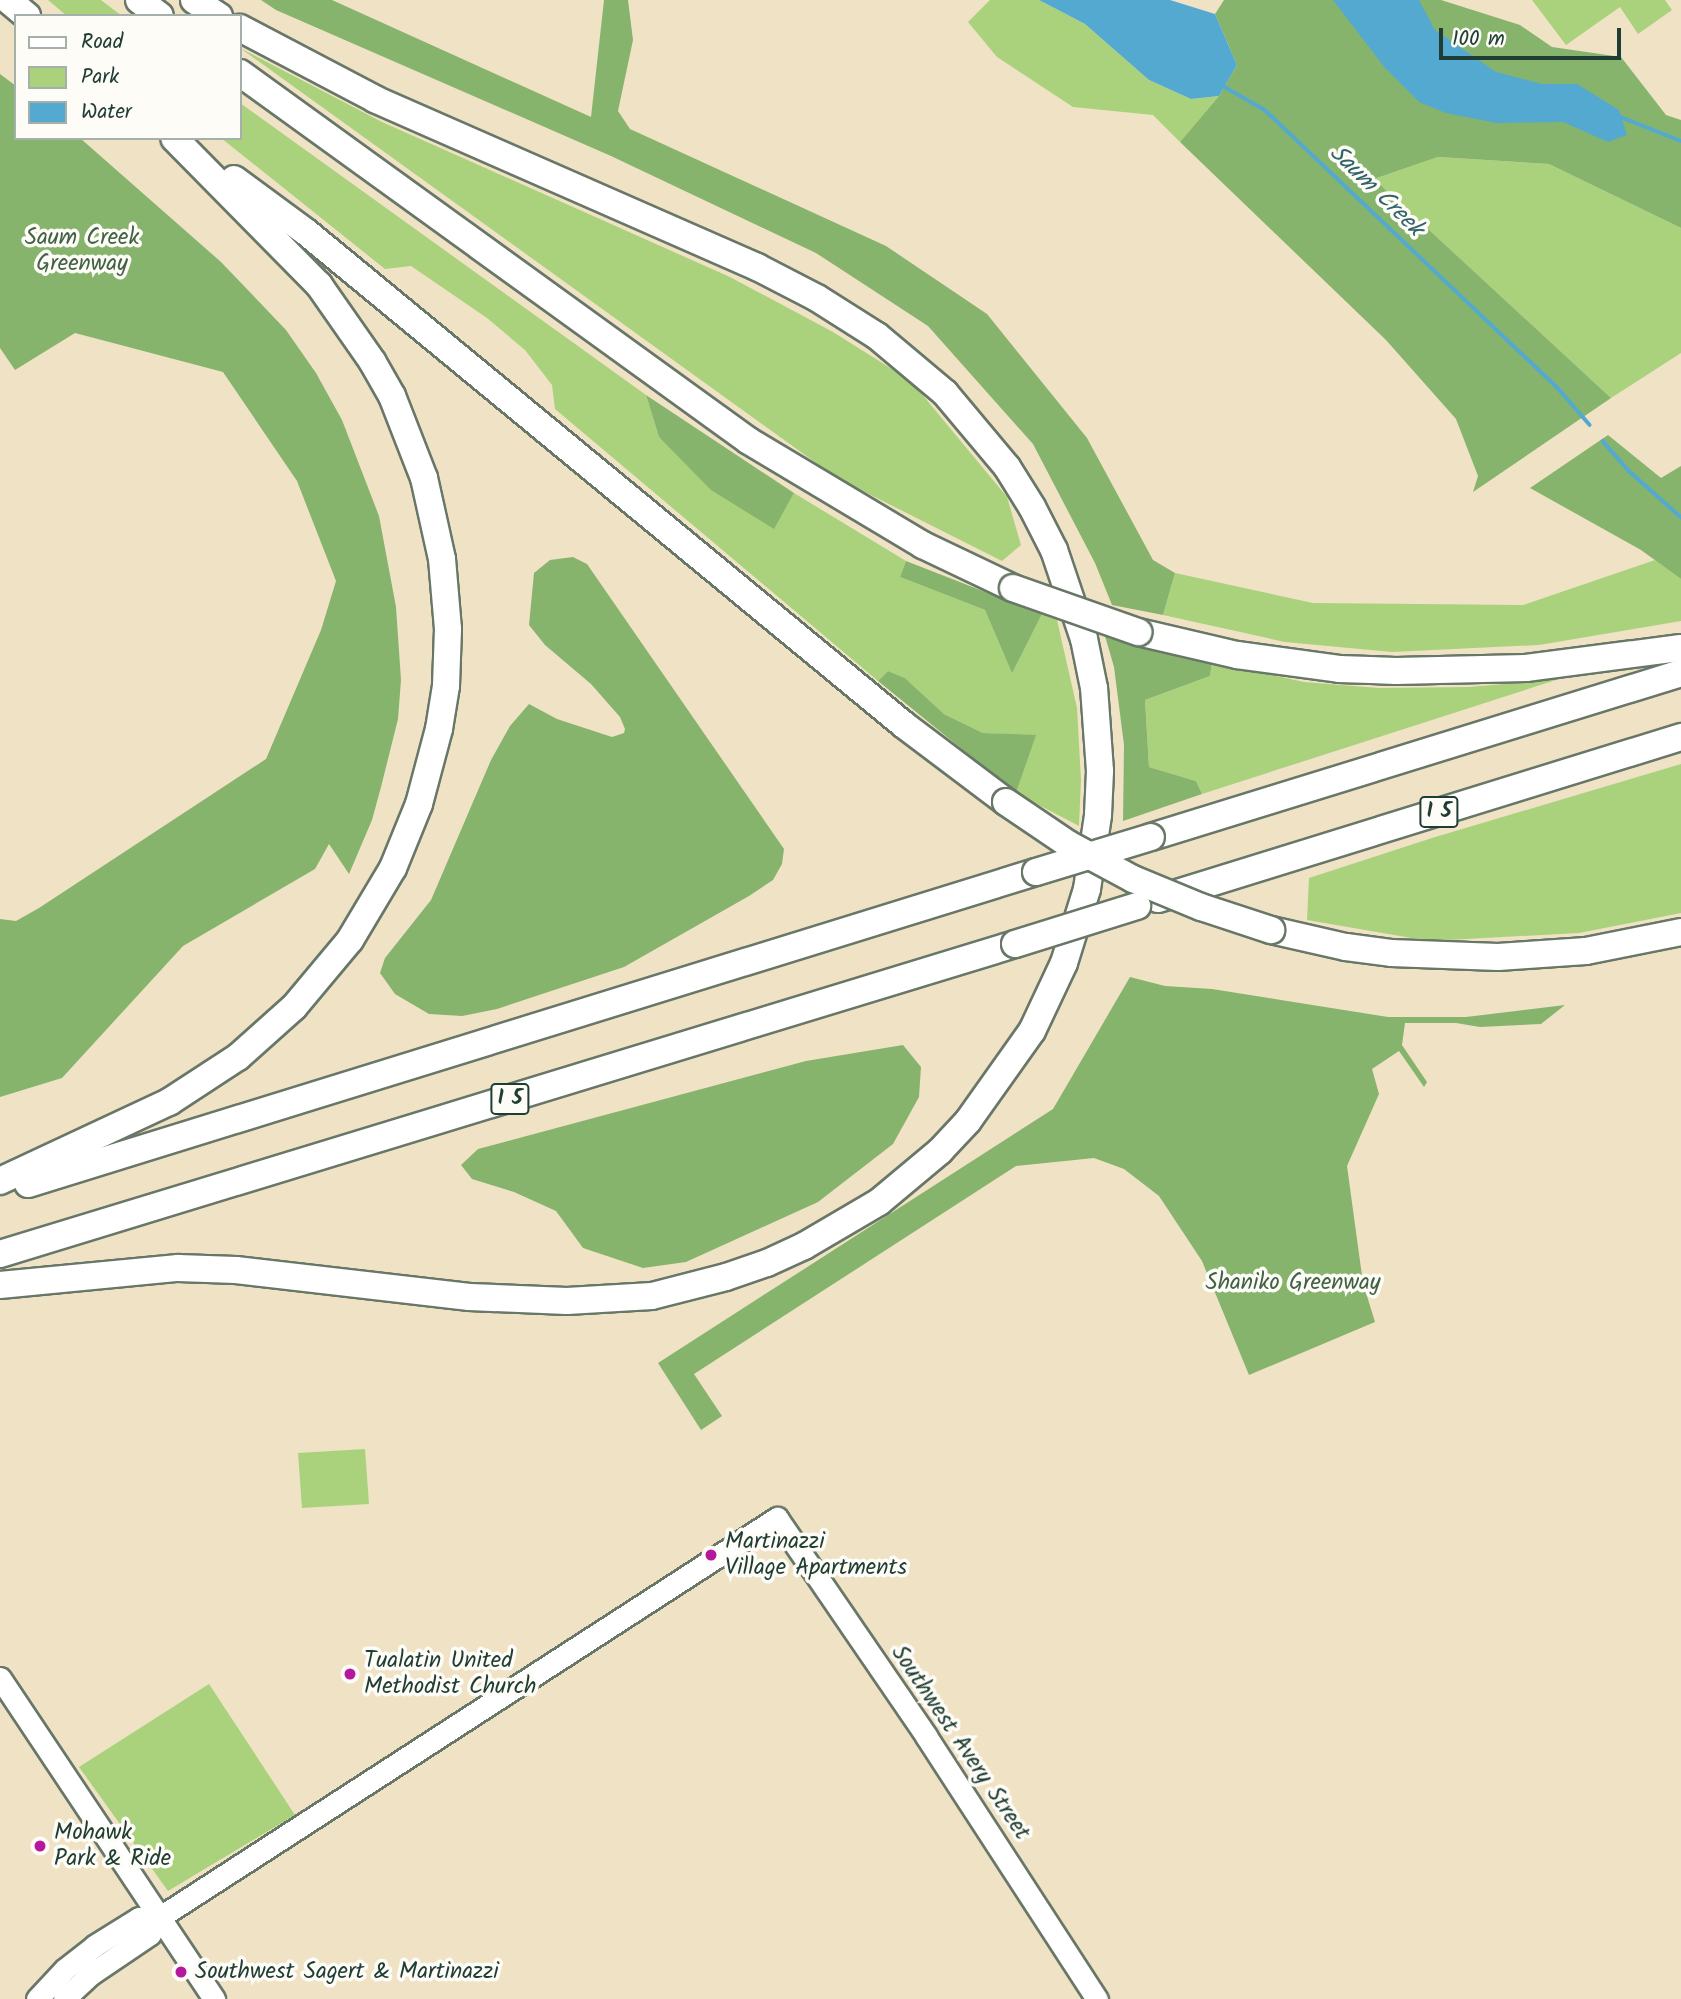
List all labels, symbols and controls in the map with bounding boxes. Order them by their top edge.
legend [14,14,242,140]
scale bar [1443,14,1625,58]
text: 100 m [1452,23,1505,56]
text: Road [81,26,123,59]
text: Park [81,61,119,94]
text: Water [81,96,132,129]
water label: Saum Creek [1323,139,1429,243]
park label: Saum Creek Greenway [25,224,139,278]
road number: I 5 [1418,794,1460,830]
road number: I 5 [489,1082,531,1116]
park label: Shaniko Greenway [1205,1269,1381,1297]
place label: Martinazzi Village Apartments [725,1528,907,1582]
marker: Martinazzi Village Apartments [703,1547,719,1563]
street label: Southwest Avery Street [885,1640,1035,1846]
place label: Tualatin United Methodist Church [364,1647,536,1701]
marker: Tualatin United Methodist Church [342,1666,358,1682]
place label: Mohawk Park & Ride [54,1819,171,1873]
marker: Mohawk Park & Ride [32,1838,48,1854]
place label: Southwest Sagert & Martinazzi [195,1958,499,1986]
marker: Southwest Sagert & Martinazzi [173,1964,189,1980]

